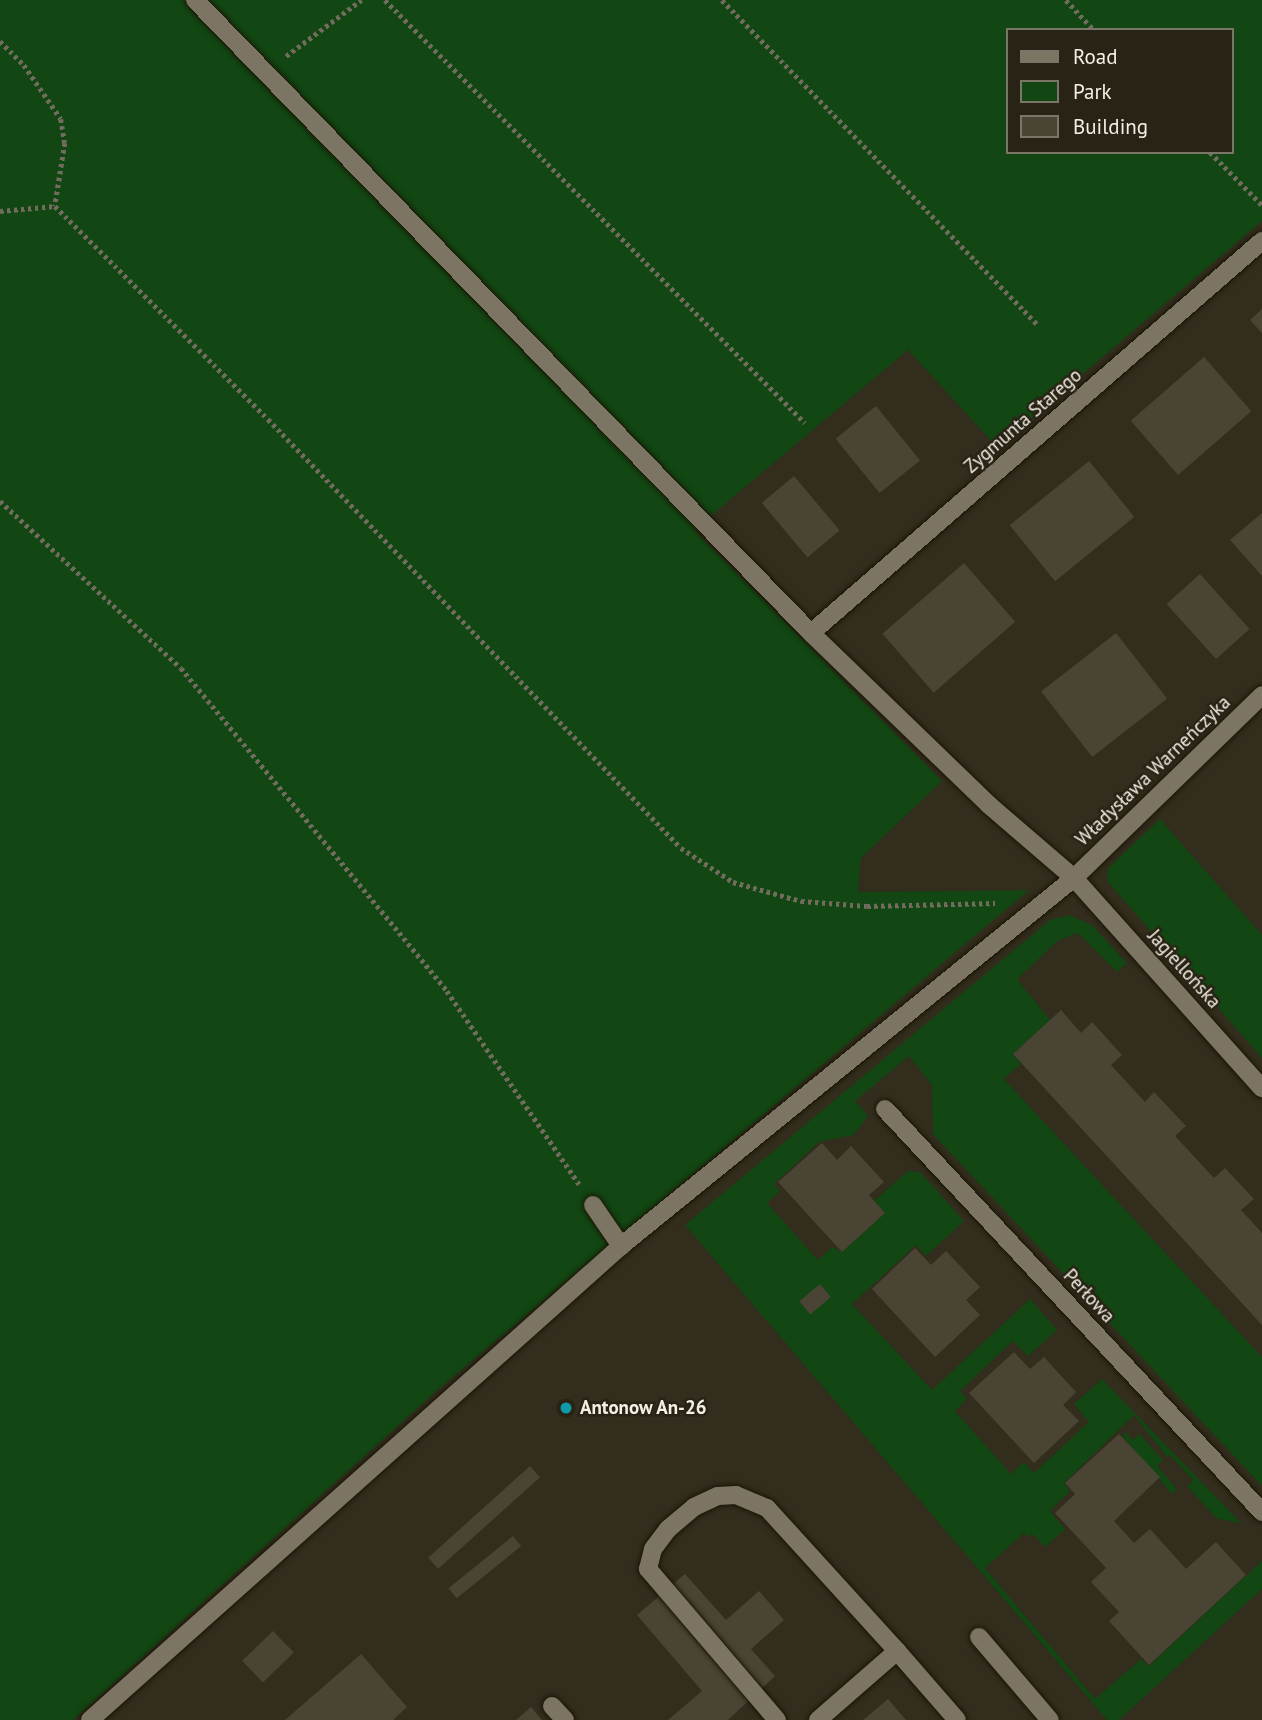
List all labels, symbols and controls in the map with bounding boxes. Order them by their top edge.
legend [1006,28,1234,154]
text: Road [1073,43,1117,70]
text: Park [1073,78,1112,105]
text: Building [1073,113,1148,140]
street label: Zygmunta Starego [960,364,1086,478]
street label: Władysława Warneńczyka [1071,691,1235,851]
street label: Jagiellońska [1143,925,1225,1013]
street label: Perłowa [1059,1264,1119,1328]
place label: Antonow An-26 [580,1397,708,1419]
marker: Antonow An-26 [558,1400,574,1416]

